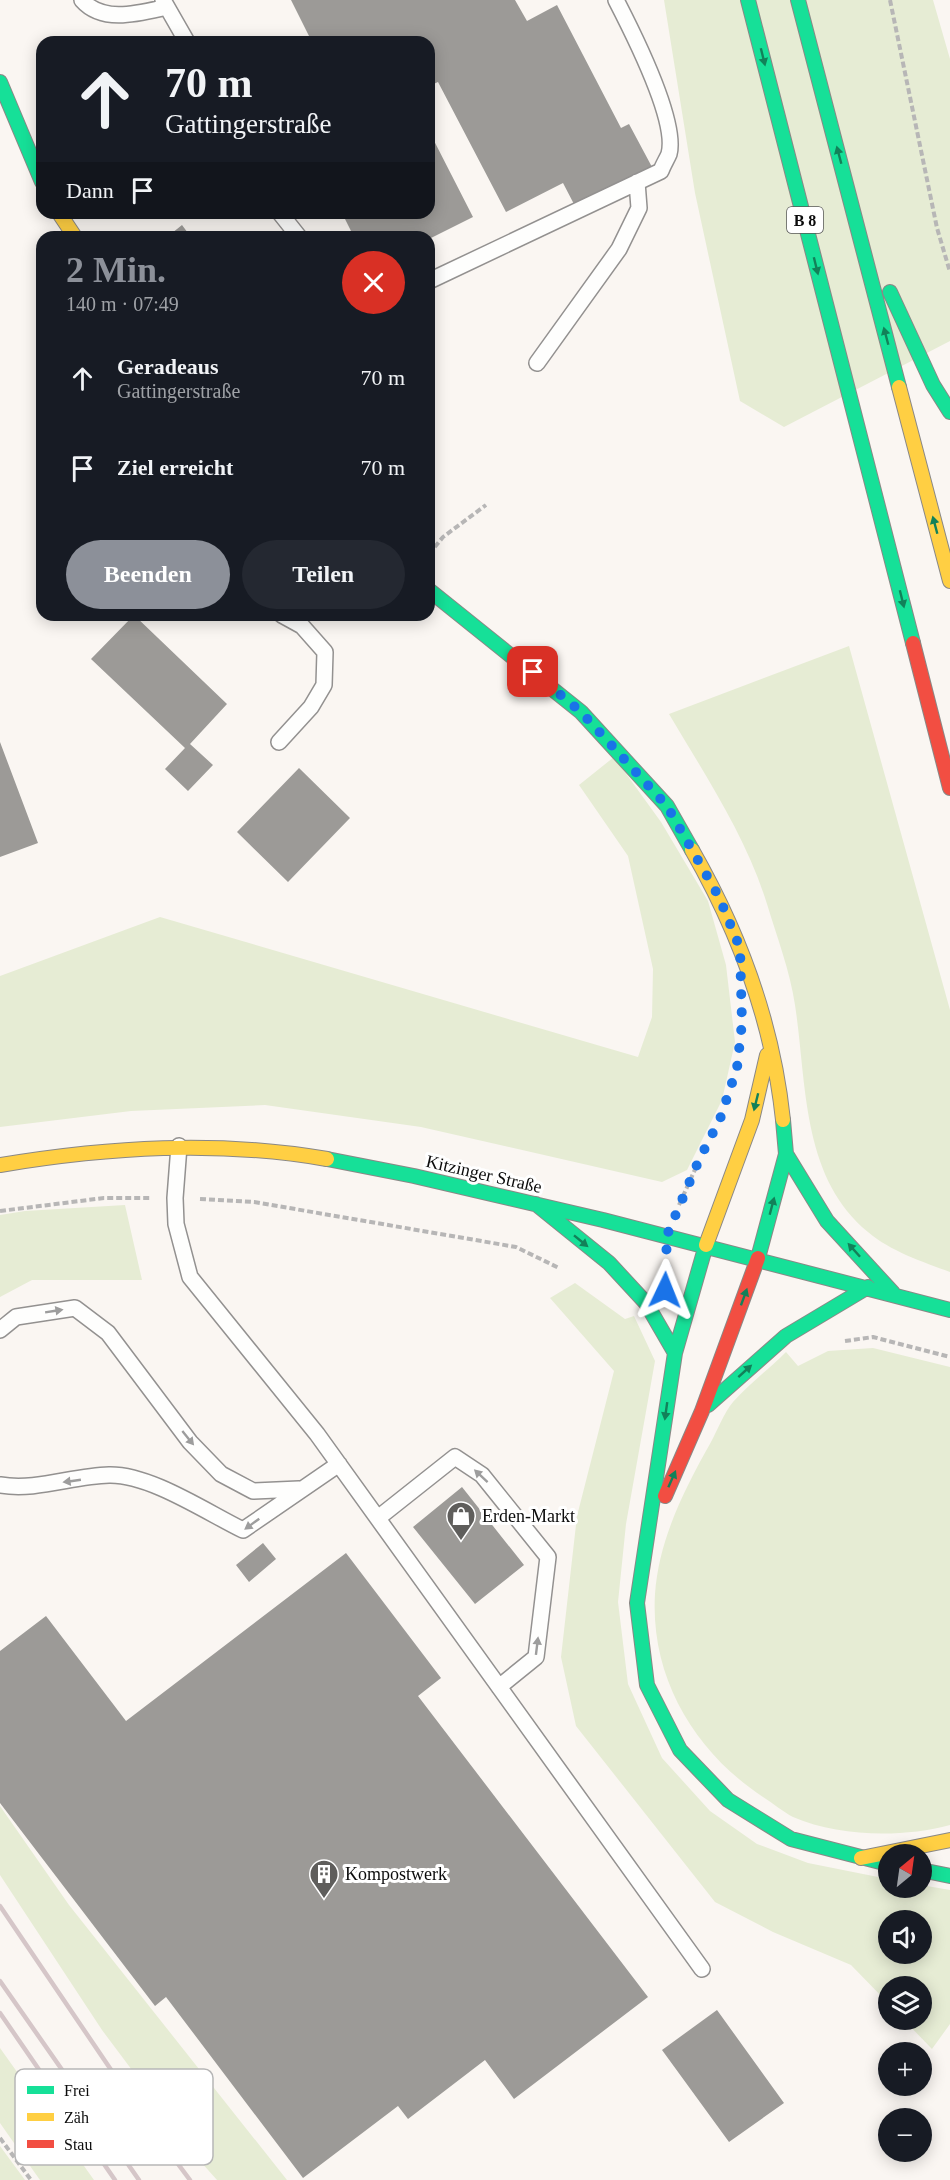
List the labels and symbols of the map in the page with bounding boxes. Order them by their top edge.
one-way arrow [758,47,768,66]
one-way arrow [833,145,843,164]
road number: B 8 [787,207,823,233]
one-way arrow [812,257,822,275]
one-way arrow [881,327,890,345]
one-way arrow [930,515,940,534]
one-way arrow [897,589,907,608]
pin [507,646,558,697]
one-way arrow [750,1092,760,1111]
street label: Kitzinger Straße [424,1151,544,1197]
one-way arrow [768,1197,777,1215]
one-way arrow [573,1234,589,1247]
one-way arrow [848,1243,861,1258]
position arrow [633,1258,697,1322]
one-way arrow [740,1288,749,1306]
one-way arrow [44,1307,63,1316]
one-way arrow [737,1365,752,1378]
one-way arrow [662,1401,671,1420]
one-way arrow [181,1430,194,1446]
one-way arrow [473,1469,488,1483]
one-way arrow [667,1470,677,1488]
one-way arrow [62,1476,81,1485]
shop icon: Erden-Markt [445,1500,477,1542]
place label: Erden-Markt [482,1506,575,1526]
one-way arrow [245,1517,260,1529]
one-way arrow [533,1636,542,1655]
north arrow [878,1844,932,1898]
building icon: Kompostwerk [308,1858,340,1900]
place label: Kompostwerk [345,1864,447,1884]
legend [15,2069,213,2165]
text: Frei [64,2082,90,2099]
text: Zäh [64,2109,89,2126]
text: Stau [64,2136,92,2153]

